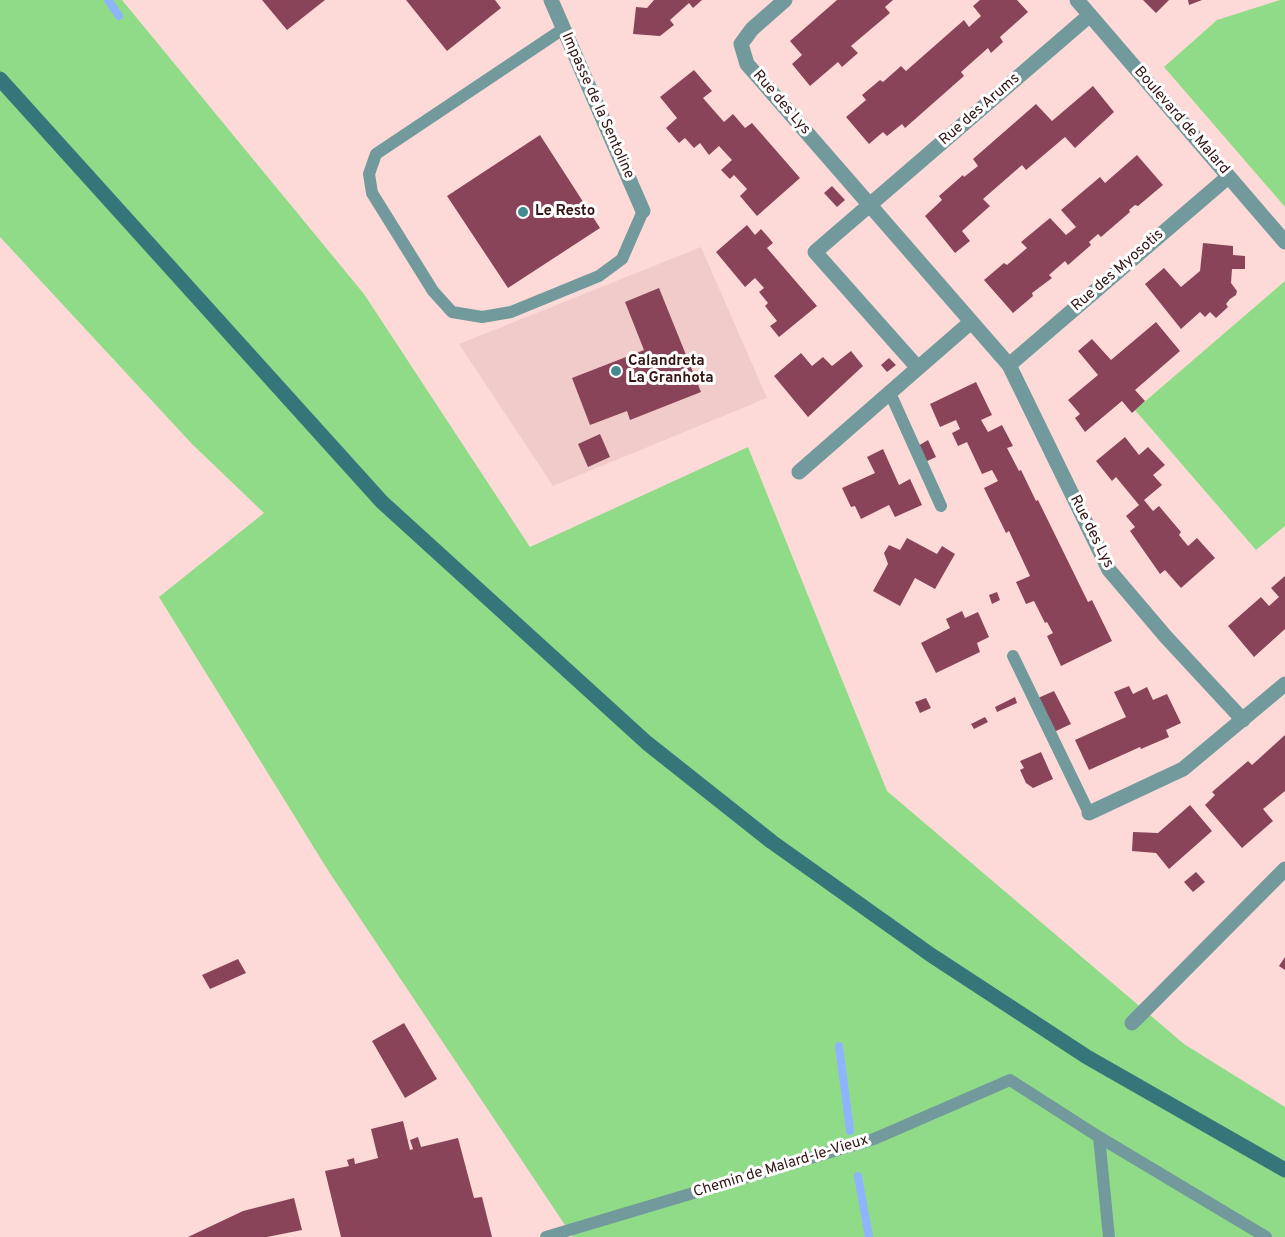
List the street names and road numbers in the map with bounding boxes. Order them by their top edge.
street label: Impasse de la Sentoline [557,30,637,182]
street label: Boulevard de Malard [1129,63,1233,179]
street label: Rue des Lys [748,67,814,139]
street label: Rue des Arums [936,70,1024,150]
street label: Rue des Myosotis [1068,226,1168,316]
street label: Rue des Lys [1065,493,1117,571]
street label: Chemin de Malard-le-Vieux [691,1132,871,1202]

